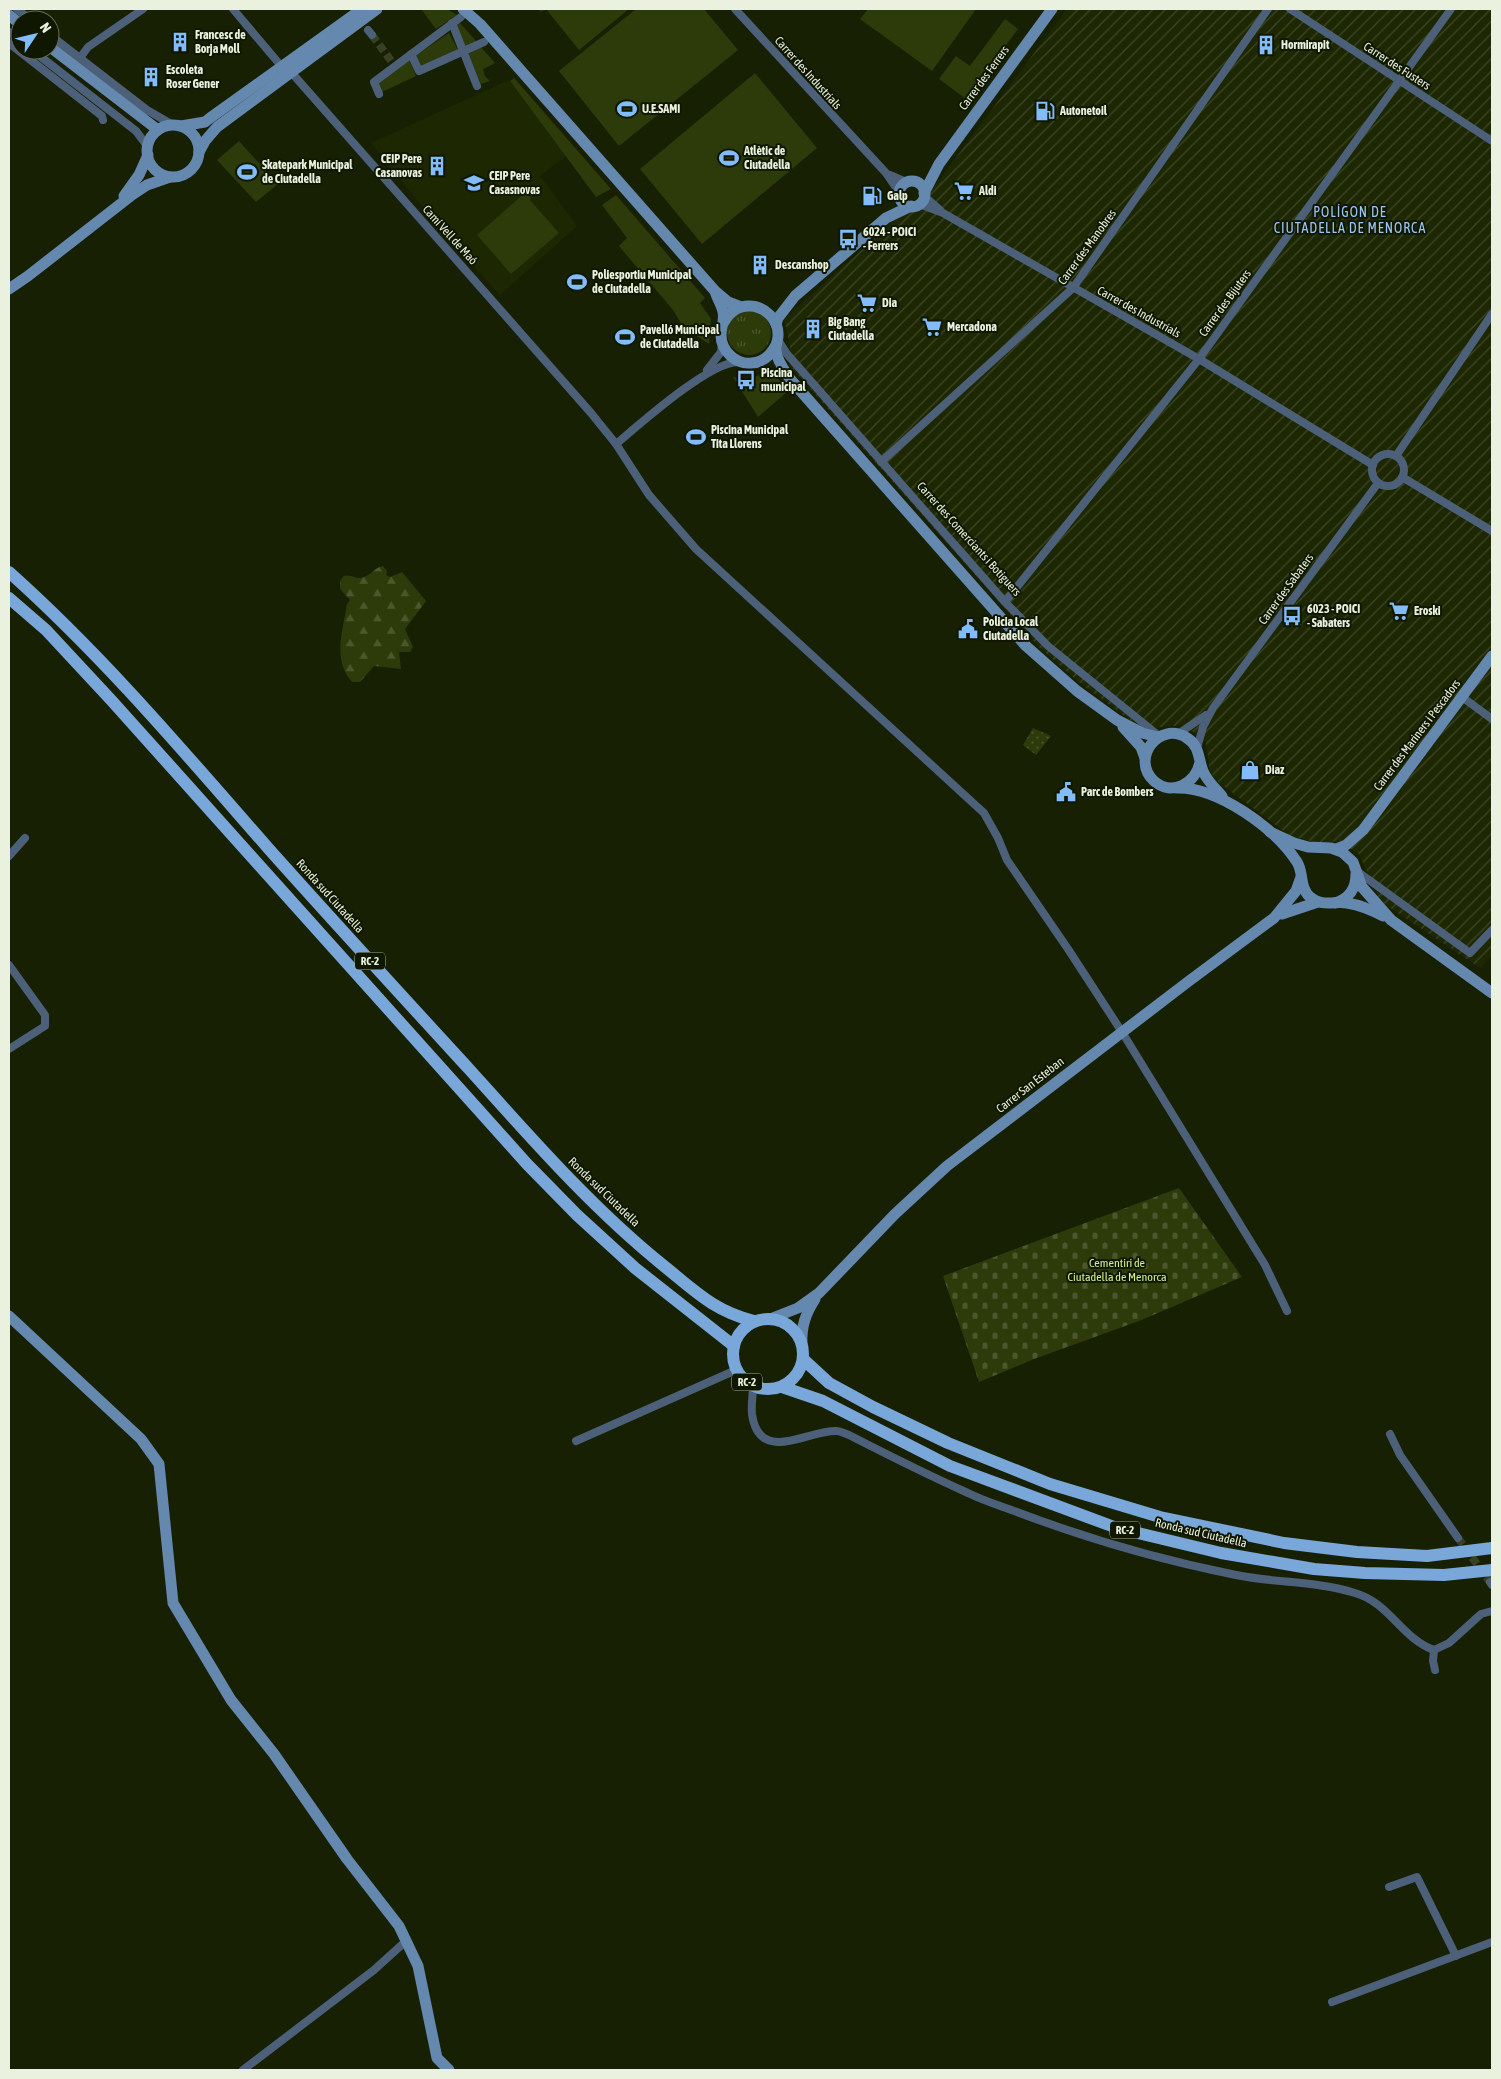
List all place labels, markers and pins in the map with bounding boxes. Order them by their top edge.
place label: Francesc de Borja Moll [195,28,246,56]
building icon: Francesc de Borja Moll [169,31,191,53]
building icon: Hormirapit [1255,34,1277,56]
place label: Hormirapit [1281,38,1330,52]
place label: Escoleta Roser Gener [166,63,220,91]
building icon: Escoleta Roser Gener [140,66,162,88]
sports icon: U.E.SAMI [616,98,638,120]
fuel station icon: Autonetoil [1034,100,1056,122]
place label: U.E.SAMI [642,102,680,116]
place label: Autonetoil [1059,104,1108,118]
place label: Atlètic de Ciutadella [743,144,790,172]
sports icon: Atlètic de Ciutadella [718,147,740,169]
place label: CEIP Pere Casanovas [375,152,423,180]
building icon: CEIP Pere Casanovas [426,155,448,177]
place label: Skatepark Municipal de Ciutadella [262,158,353,186]
sports icon: Skatepark Municipal de Ciutadella [236,161,258,183]
place label: CEIP Pere Casasnovas [489,169,541,197]
school or university icon: CEIP Pere Casasnovas [463,172,485,194]
supermarket icon: Aldi [953,180,975,202]
place label: Aldi [978,184,997,198]
fuel station icon: Galp [861,185,883,207]
place label: Galp [887,189,908,203]
place label: 6024 - POICI - Ferrers [863,225,916,253]
bus stop icon: 6024 - POICI - Ferrers [837,228,859,250]
building icon: Descanshop [749,254,771,276]
place label: Descanshop [775,258,829,272]
place label: Poliesportiu Municipal de Ciutadella [592,268,692,296]
sports icon: Poliesportiu Municipal de Ciutadella [566,271,588,293]
supermarket icon: Dia [856,292,878,314]
place label: Dia [882,296,897,310]
place label: Big Bang Ciutadella [828,315,874,343]
supermarket icon: Mercadona [921,316,943,338]
building icon: Big Bang Ciutadella [802,318,824,340]
place label: Mercadona [947,320,997,334]
place label: Pavelló Municipal de Ciutadella [640,323,720,351]
sports icon: Pavelló Municipal de Ciutadella [614,326,636,348]
place label: Piscina municipal [761,366,806,394]
bus stop icon: Piscina municipal [735,369,757,391]
place label: Piscina Municipal Tita Llorens [711,423,789,451]
sports icon: Piscina Municipal Tita Llorens [685,426,707,448]
supermarket icon: Eroski [1388,600,1410,622]
place label: 6023 - POICI - Sabaters [1307,602,1360,630]
place label: Eroski [1414,604,1441,618]
bus stop icon: 6023 - POICI - Sabaters [1281,605,1303,627]
place label: Policia Local Ciutadella [983,615,1039,643]
public building icon: Policia Local Ciutadella [957,618,979,640]
shop icon: Diaz [1239,759,1261,781]
place label: Diaz [1265,763,1285,777]
public building icon: Parc de Bombers [1055,781,1077,803]
place label: Parc de Bombers [1081,785,1154,799]

